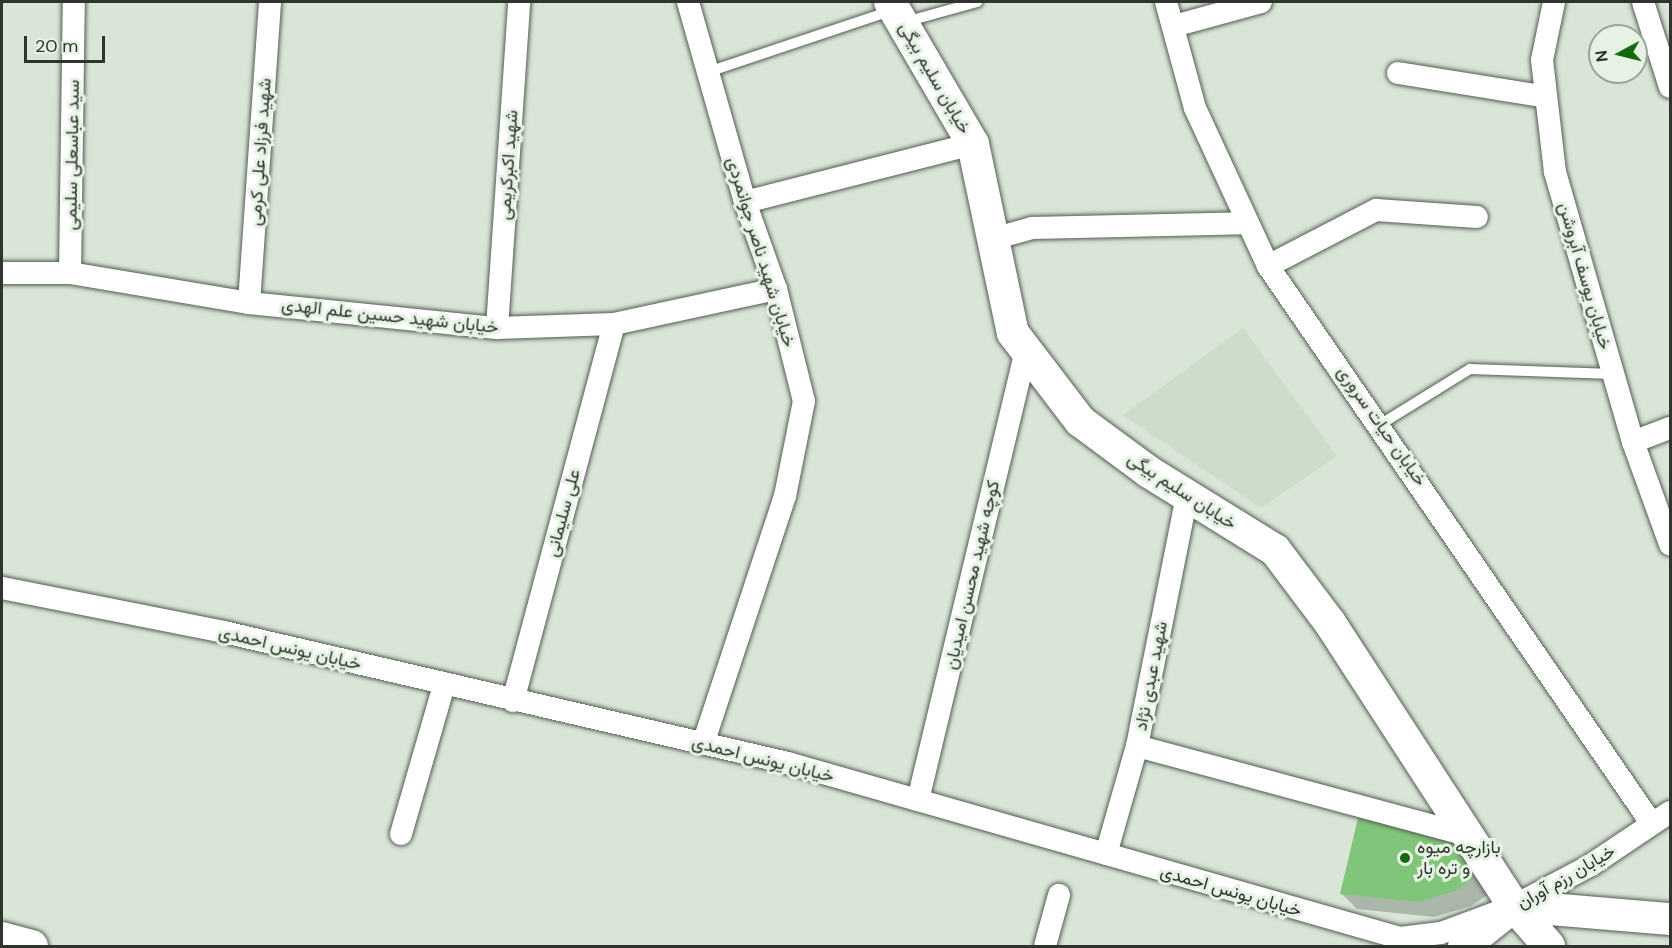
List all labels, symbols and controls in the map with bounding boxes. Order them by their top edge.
street label: خیابان سلیم بیگی [894,18,976,138]
scale bar [27,24,108,62]
north arrow [1588,24,1648,84]
text: 20 m [35,34,78,58]
text: N [1590,49,1613,63]
street label: شهید فرزاد علی کرمی [244,77,276,227]
street label: سید عباسعلی سلیمی [60,79,84,231]
street label: شهید اکبرکریمی [493,109,523,221]
street label: خیابان شهید ناصر جوانمردی [722,154,800,350]
street label: خیابان یوسف آبروشن [1554,200,1616,352]
street label: خیابان شهید حسین علم الهدی [280,294,500,338]
street label: خیابان حیات سروری [1332,362,1432,490]
street label: خیابان سلیم بیگی [1123,448,1241,534]
street label: علی سلیمانی [541,467,585,559]
street label: کوچه شهید محسن امیدیان [940,478,1004,672]
street label: شهید عبدی نژاد [1130,620,1172,732]
street label: خیابان یونس احمدی [217,621,363,675]
street label: خیابان یونس احمدی [690,731,836,787]
place label: بازارچه میوه و تره بار [1417,837,1501,880]
street label: خیابان رزم آوران [1513,840,1619,914]
marker: بازارچه میوه و تره بار [1398,851,1412,865]
street label: خیابان یونس احمدی [1158,861,1304,921]

